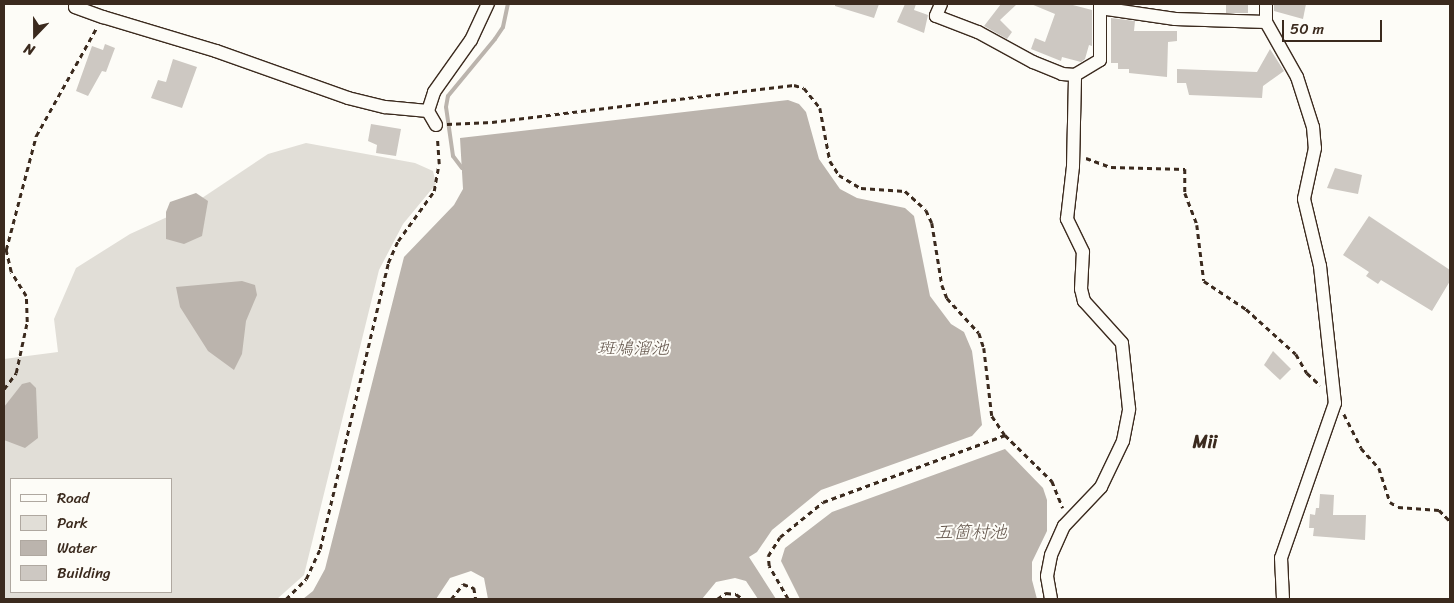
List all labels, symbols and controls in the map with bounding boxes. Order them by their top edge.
north arrow [10,10,60,60]
scale bar [1284,10,1384,42]
text: 50 m [1290,16,1324,42]
text: N [20,36,38,63]
water label: 斑鳩溜池 [597,337,669,359]
district label: Mii [1193,431,1217,453]
legend [10,478,172,593]
text: Road [57,485,89,511]
text: Park [57,510,88,536]
water label: 五箇村池 [935,521,1007,543]
text: Water [57,535,97,561]
text: Building [57,560,111,586]

